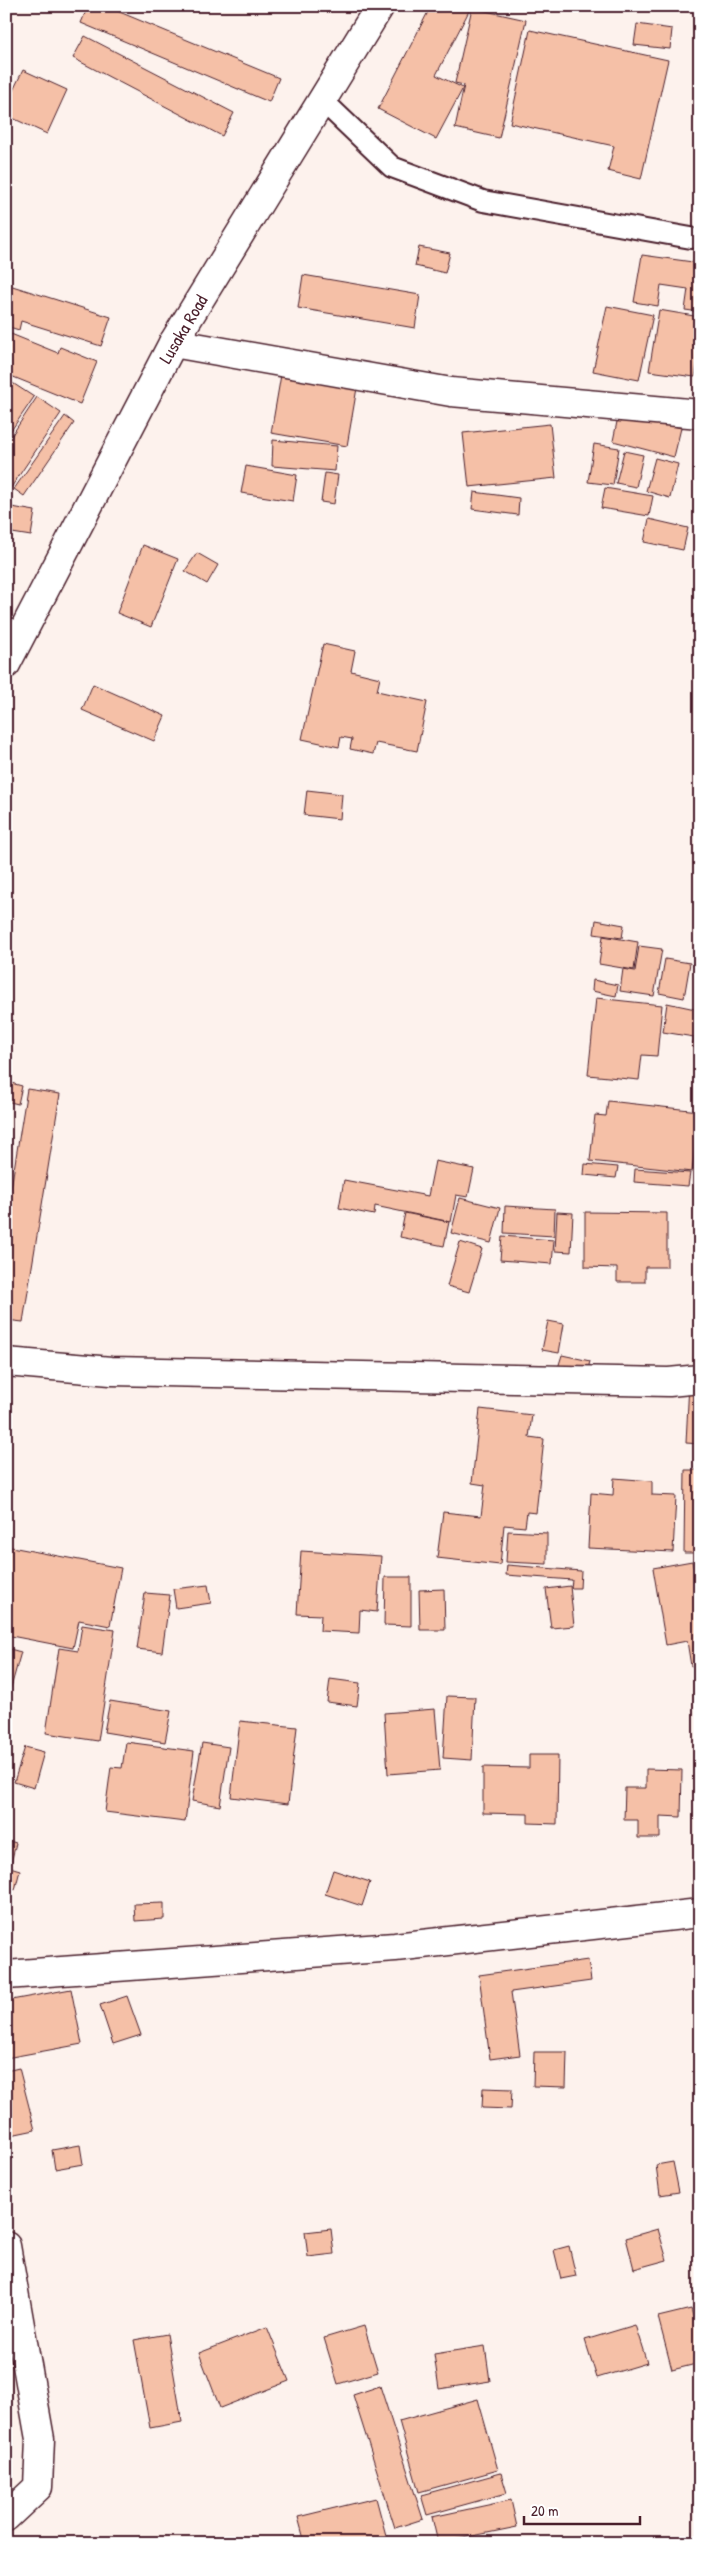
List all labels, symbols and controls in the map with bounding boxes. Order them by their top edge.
street label: Lusaka Road [153,290,213,368]
scale bar [524,2494,640,2526]
text: 20 m [531,2500,558,2521]

